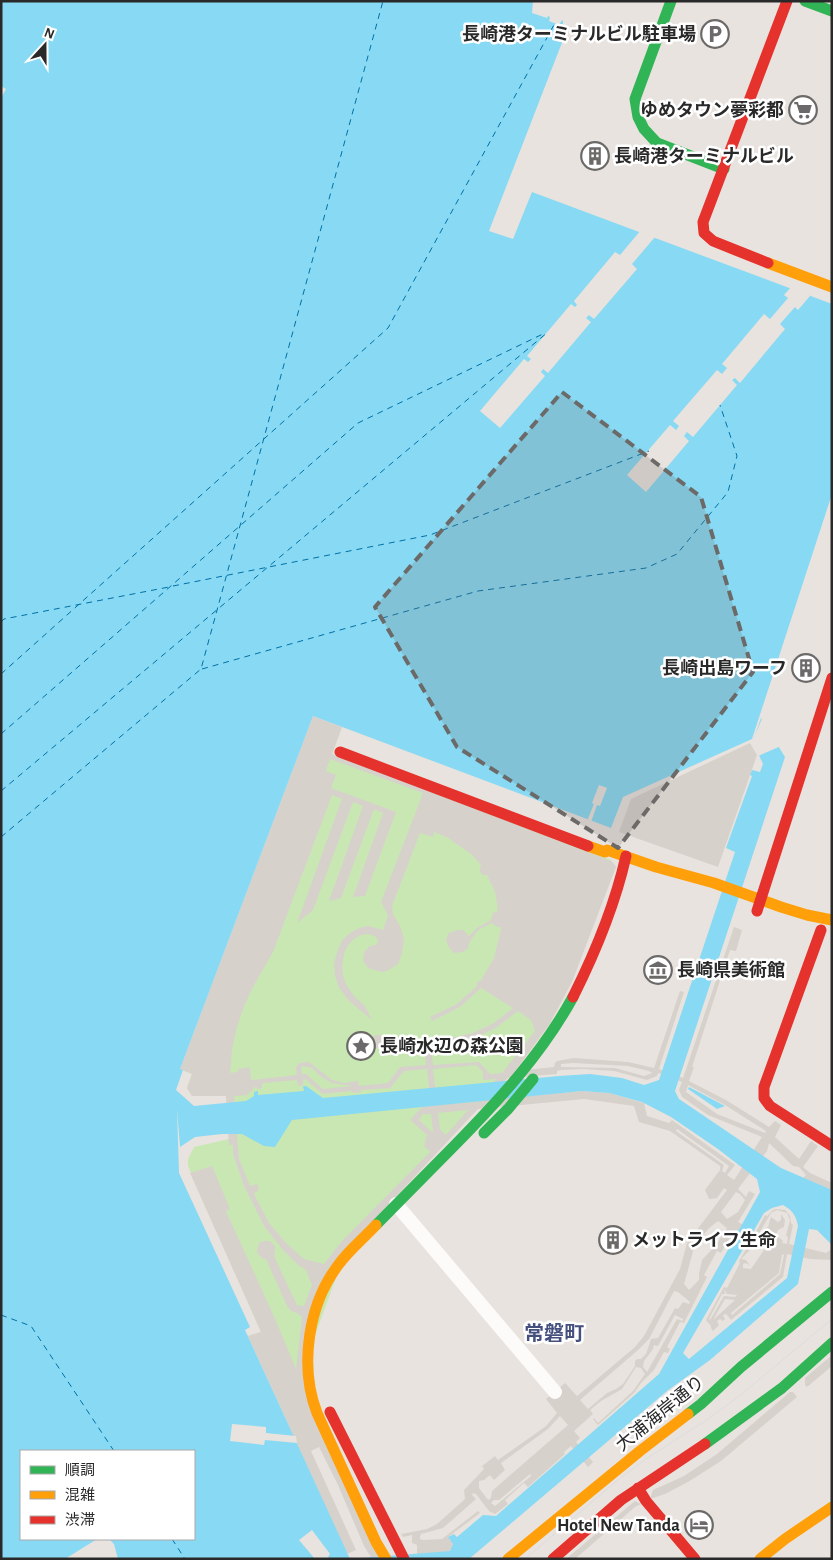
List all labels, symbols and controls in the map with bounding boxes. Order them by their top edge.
parking icon: 長崎港ターミナルビル駐車場 [700,19,730,49]
north arrow [20,20,70,70]
place label: 長崎港ターミナルビル駐車場 [462,24,696,44]
text: N [42,26,56,42]
supermarket icon: ゆめタウン夢彩都 [788,95,818,125]
place label: ゆめタウン夢彩都 [640,100,784,120]
building icon: 長崎港ターミナルビル [580,141,610,171]
place label: 長崎港ターミナルビル [614,146,794,166]
building icon: 長崎出島ワーフ [791,653,821,683]
place label: 長崎出島ワーフ [662,658,787,678]
museum icon: 長崎県美術館 [643,955,673,985]
place label: 長崎県美術館 [677,960,785,980]
place icon: 長崎水辺の森公園 [346,1031,376,1061]
place label: 長崎水辺の森公園 [380,1036,524,1056]
building icon: メットライフ生命 [598,1225,628,1255]
place label: メットライフ生命 [632,1231,776,1250]
district label: 常磐町 [524,1322,584,1344]
street label: 大浦海岸通り [612,1371,708,1455]
legend [20,1450,195,1540]
text: 順調 [65,1463,95,1478]
text: 混雑 [65,1487,95,1503]
hotel icon: Hotel New Tanda [684,1510,714,1540]
text: 渋滞 [65,1512,95,1528]
place label: Hotel New Tanda [557,1517,680,1535]

